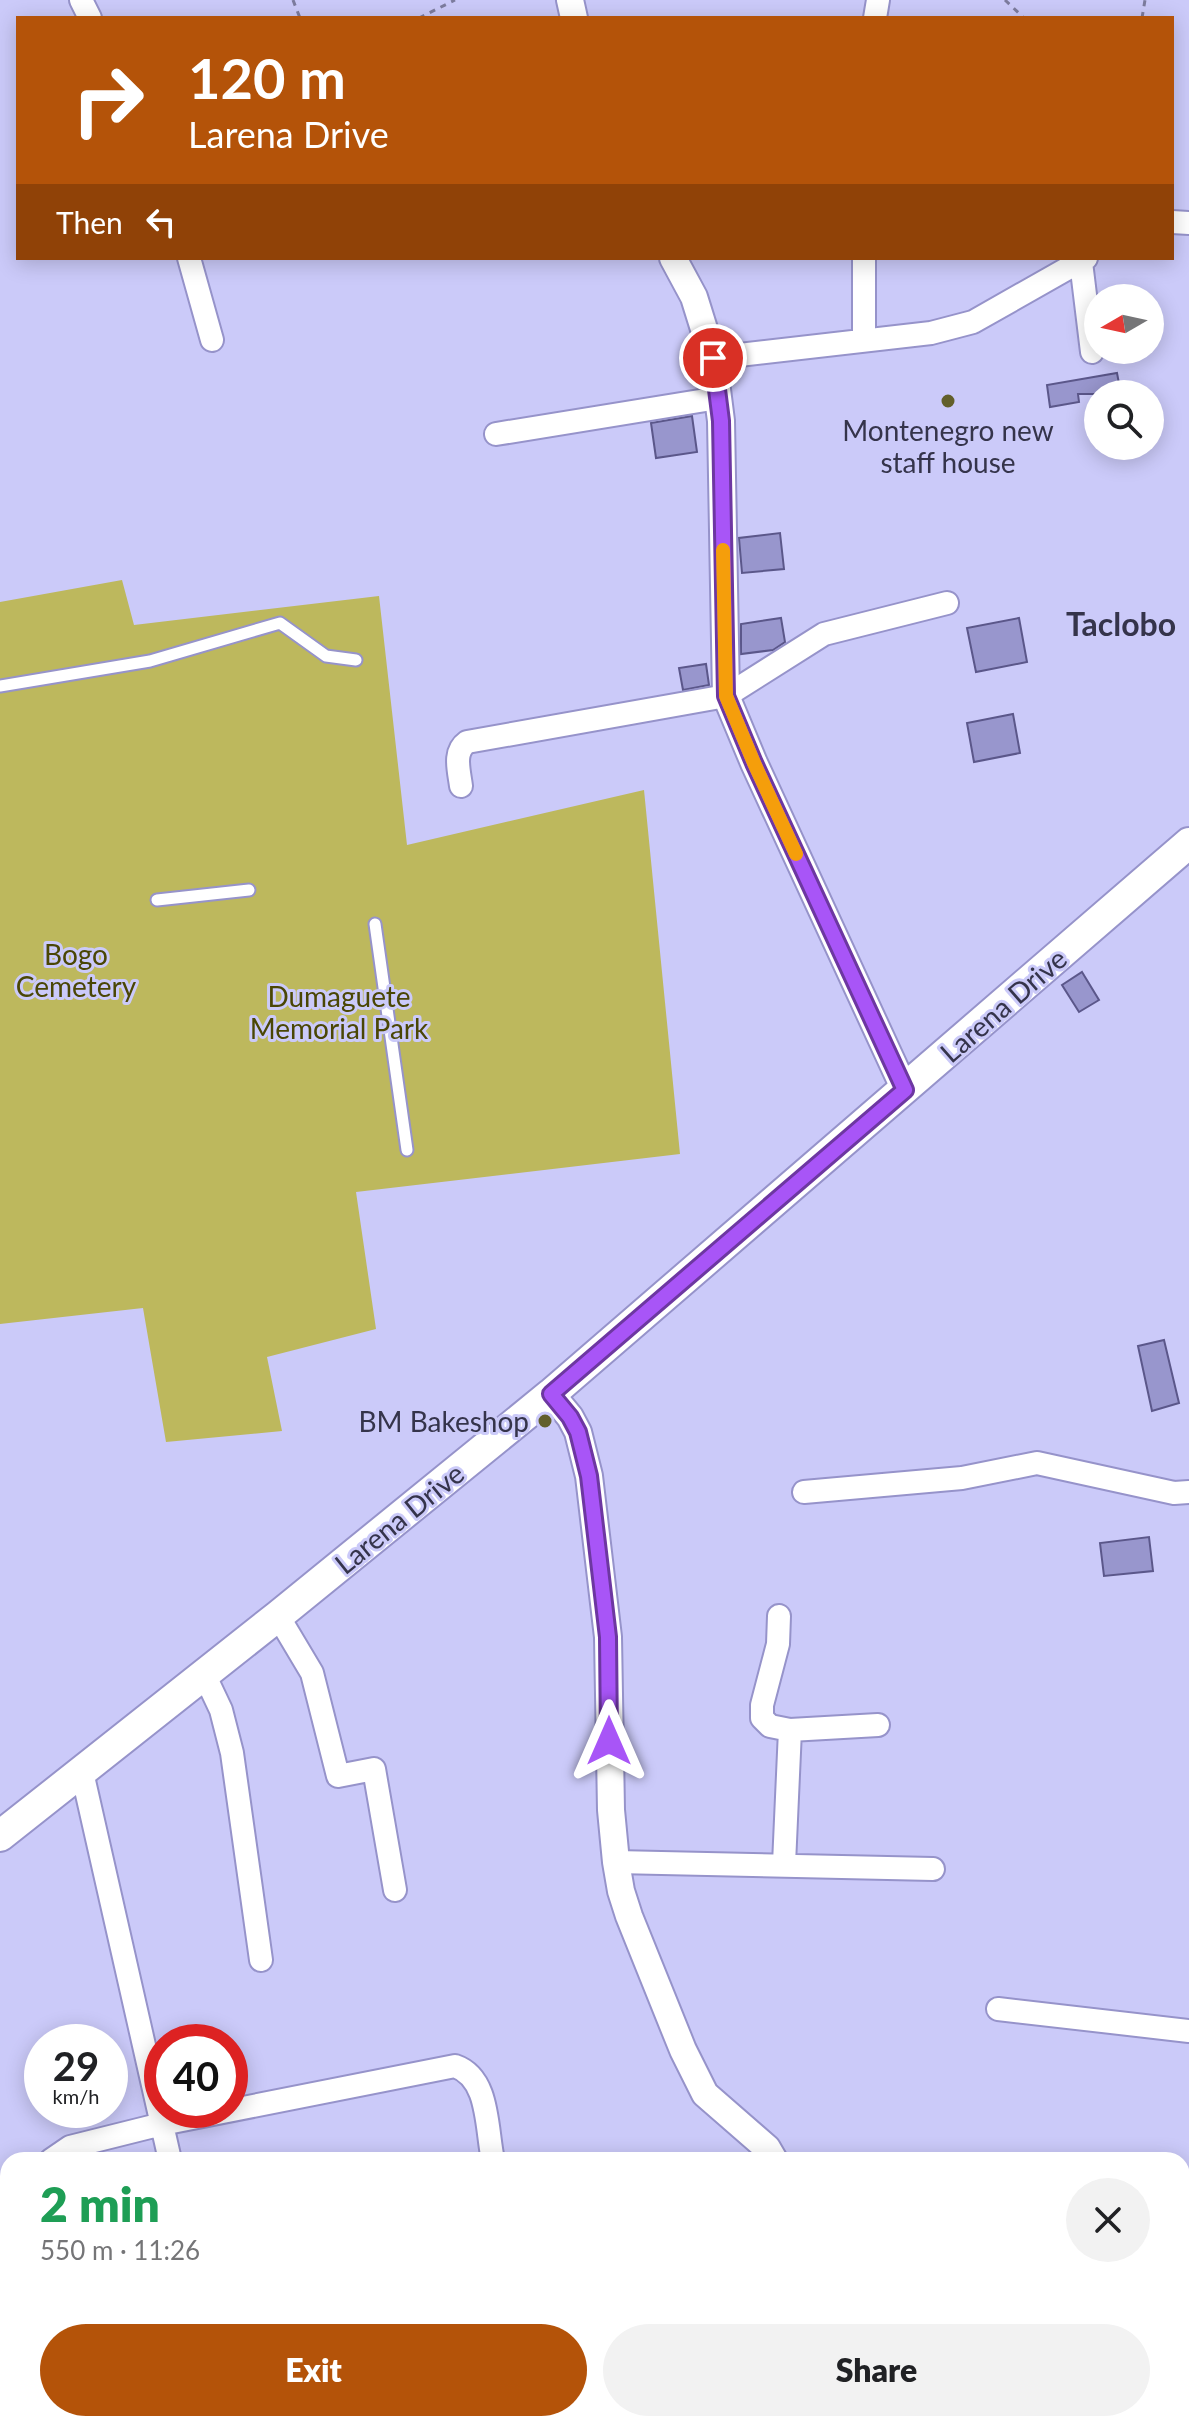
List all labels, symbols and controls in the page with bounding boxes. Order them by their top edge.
text: 120 m [188,44,346,111]
icon: right [56,48,160,152]
text: Larena Drive [188,112,389,156]
icon: left [139,200,183,244]
text: Then [56,204,123,240]
north arrow [1084,284,1164,364]
map controls [1084,284,1164,460]
pin [679,324,747,392]
icon: arrive [691,336,735,380]
button: search [1084,380,1164,460]
marker: Montenegro new staff house [939,392,957,410]
place label: Montenegro new staff house [842,413,1054,479]
district label: Taclobo [1066,604,1176,643]
park label: Bogo Cemetery [16,937,137,1003]
street label: Larena Drive [933,941,1073,1069]
park label: Dumaguete Memorial Park [250,979,429,1045]
place label: BM Bakeshop [358,1404,529,1438]
marker: BM Bakeshop [536,1412,554,1430]
street label: Larena Drive [328,1456,470,1580]
position arrow [567,1699,651,1783]
speed limit sign: 40 [144,2024,248,2128]
text: 29 [53,2042,99,2090]
text: km/h [53,2084,99,2108]
text: 2 min [40,2175,160,2232]
button: close [1066,2178,1150,2262]
text: 550 m · 11:26 [40,2234,200,2266]
button: Exit [40,2324,587,2416]
button: Share [603,2324,1150,2416]

